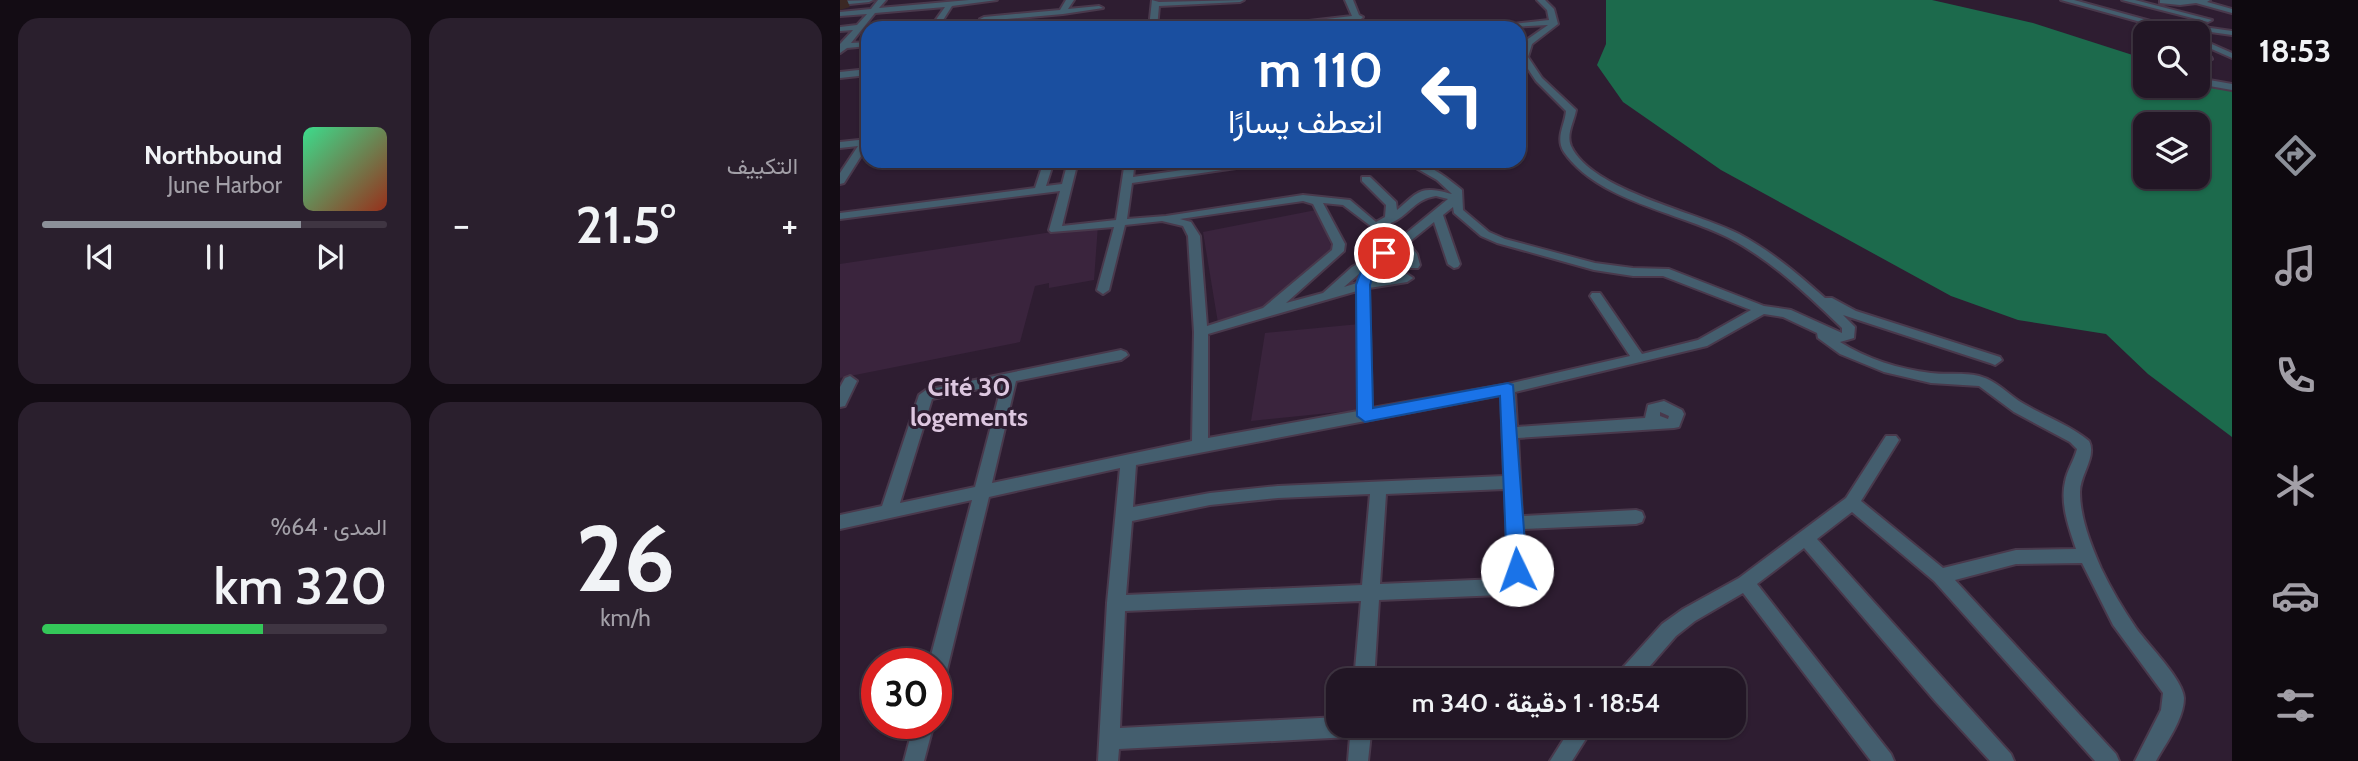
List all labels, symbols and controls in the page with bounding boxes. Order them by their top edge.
map controls [2133,21,2210,189]
button: search [2133,21,2210,98]
text: 18:53 [2259,31,2331,70]
text: 110 m [1259,40,1383,99]
icon: left [1407,49,1498,140]
text: انعطف يسارًا [1228,102,1383,141]
button: layers [2133,112,2210,189]
icon: directions [2271,131,2320,180]
text: Northbound [144,139,282,171]
text: التكييف [727,152,798,180]
text: June Harbor [168,171,282,199]
text: 21.5° [575,193,676,256]
text: − [453,201,470,248]
text: + [781,201,798,248]
pin [1354,223,1414,283]
icon: arrive [1365,234,1403,272]
icon: previous [81,238,119,276]
icon: pause [196,238,234,276]
icon: next [311,238,349,276]
icon: music [2271,241,2320,290]
icon: phone [2271,351,2320,400]
district label: Cité 30 logements [910,371,1028,433]
icon: climate [2271,461,2320,510]
text: 26 [576,503,675,614]
text: المدى · 64% [271,513,387,541]
position arrow [1480,533,1554,607]
text: 320 km [213,554,387,617]
icon: car [2271,571,2320,620]
text: km/h [600,604,651,632]
speed limit sign: 30 [861,648,952,739]
icon: filters [2271,681,2320,730]
text: 18:54 · 1 دقيقة · 340 m [1412,687,1660,719]

